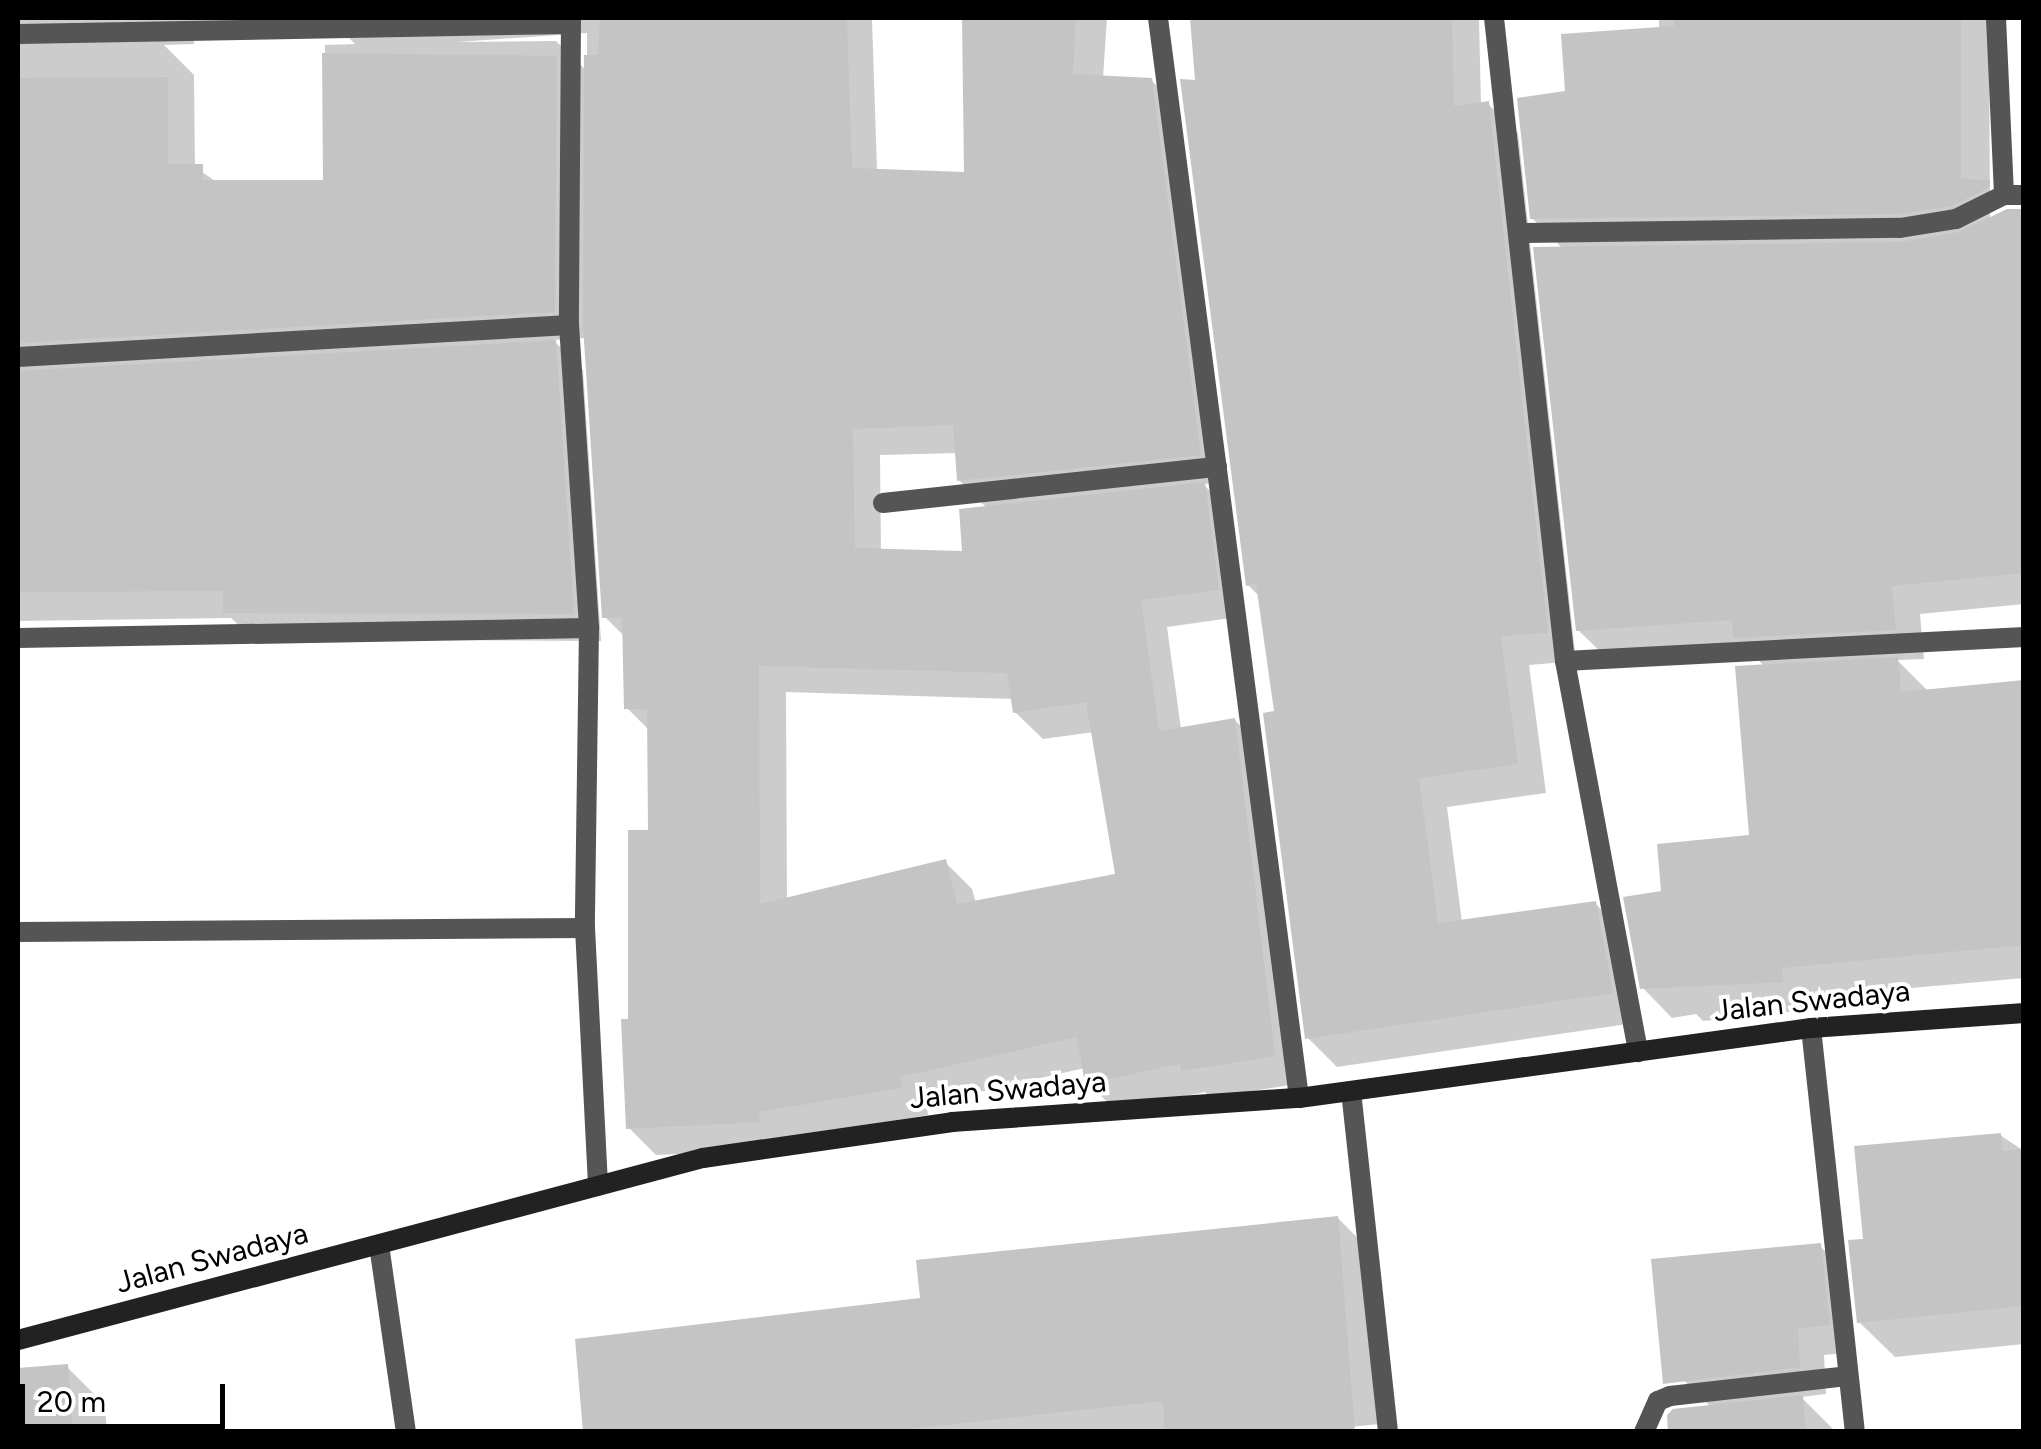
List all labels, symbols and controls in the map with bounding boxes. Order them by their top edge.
street label: Jalan Swadaya [1712,973,1912,1029]
street label: Jalan Swadaya [908,1063,1108,1117]
street label: Jalan Swadaya [112,1215,312,1301]
scale bar [25,1364,230,1426]
text: 20 m [37,1383,106,1420]

